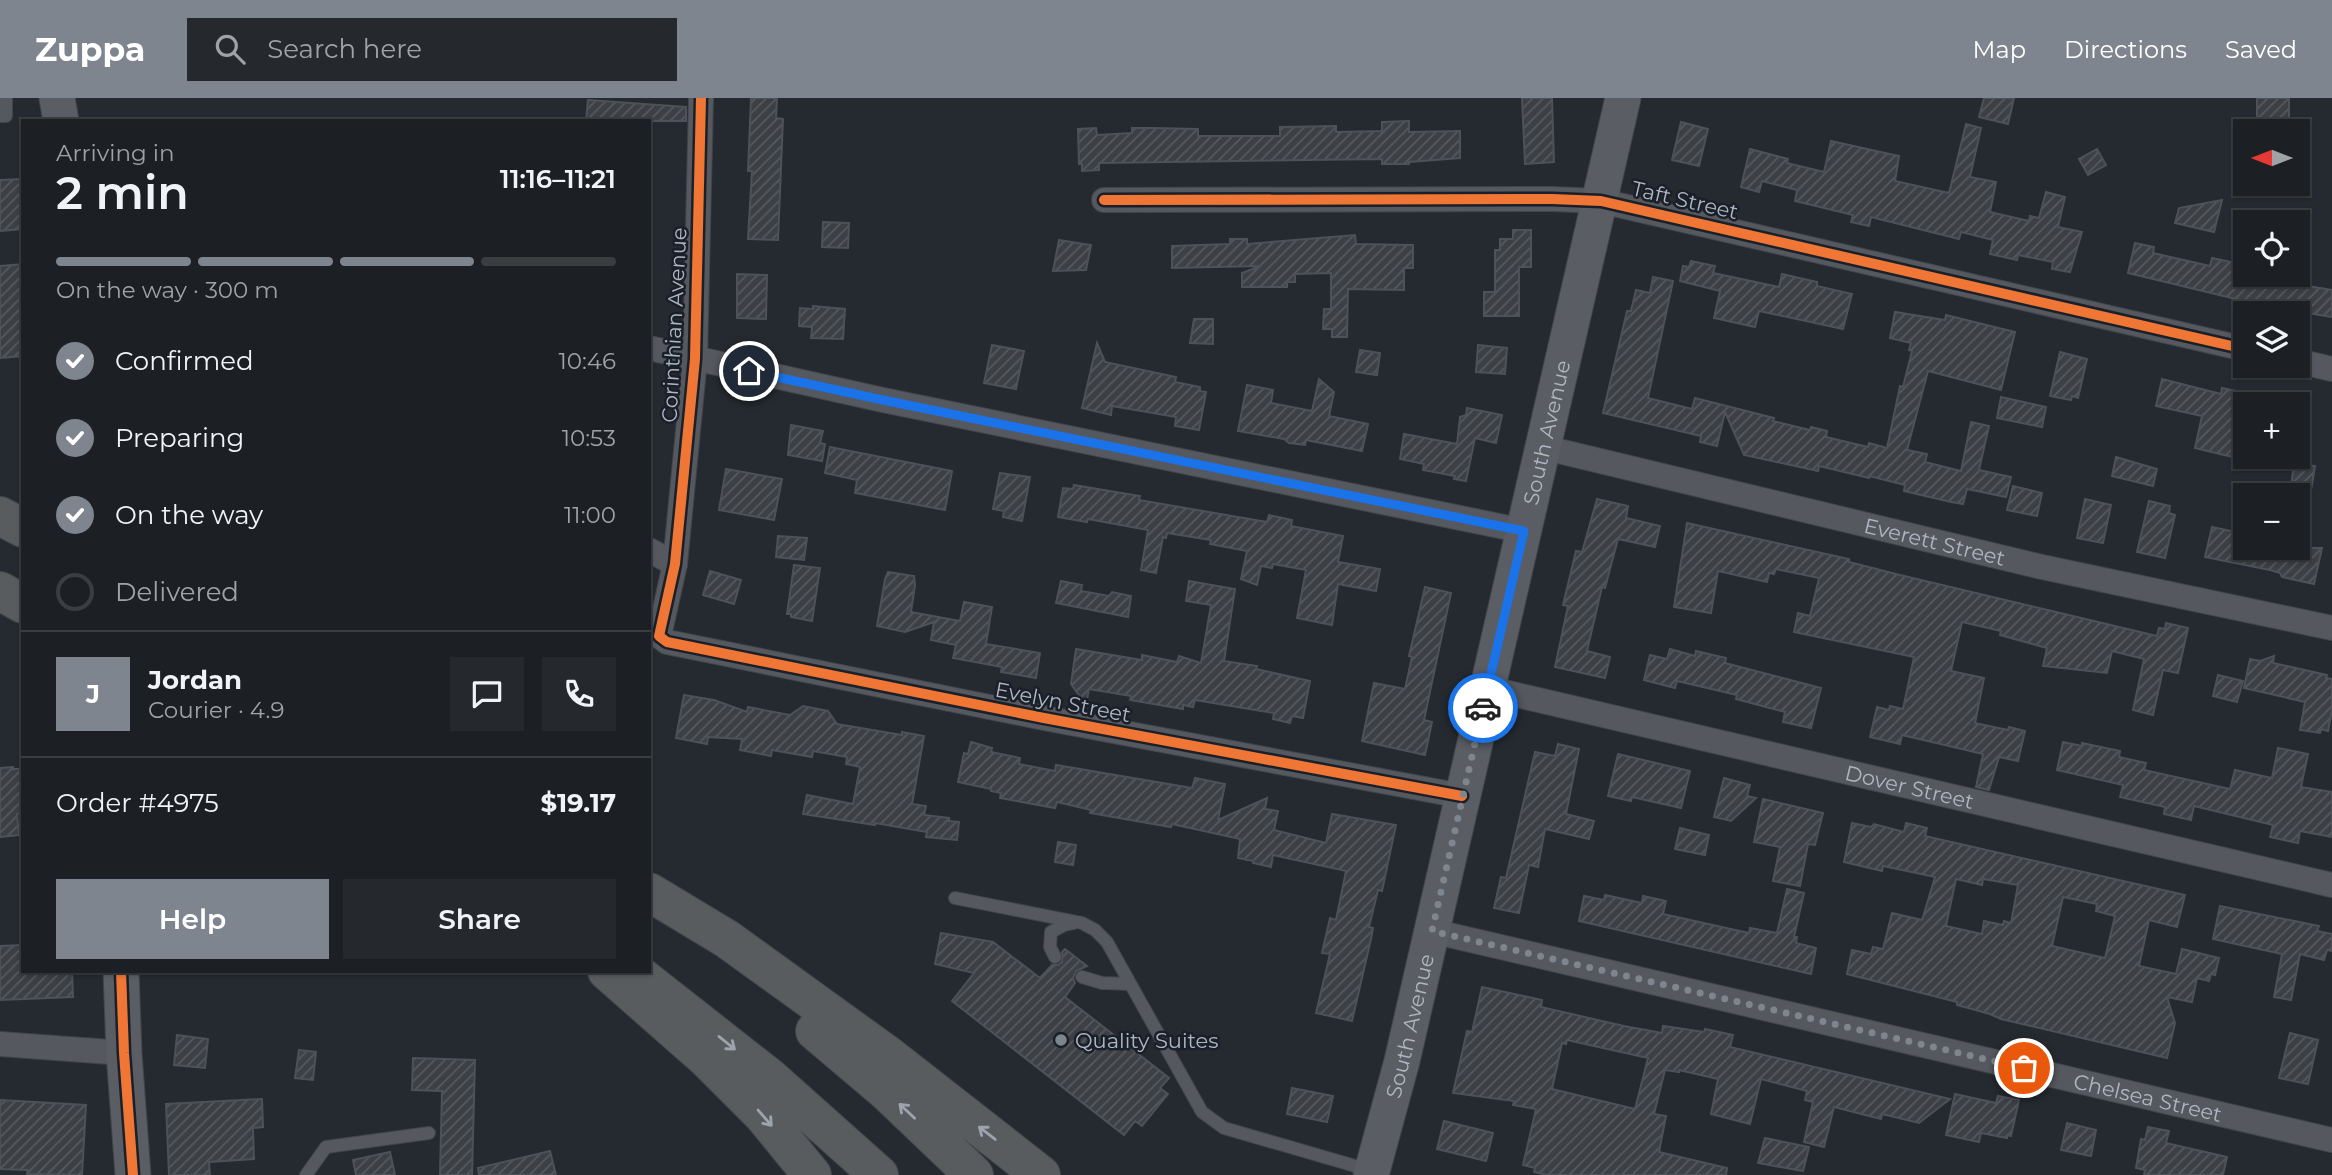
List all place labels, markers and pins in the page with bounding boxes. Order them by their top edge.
pin [719,341,779,401]
place label: Quality Suites [1075,1028,1218,1053]
marker: Quality Suites [1053,1032,1069,1048]
pin [1994,1038,2054,1098]

